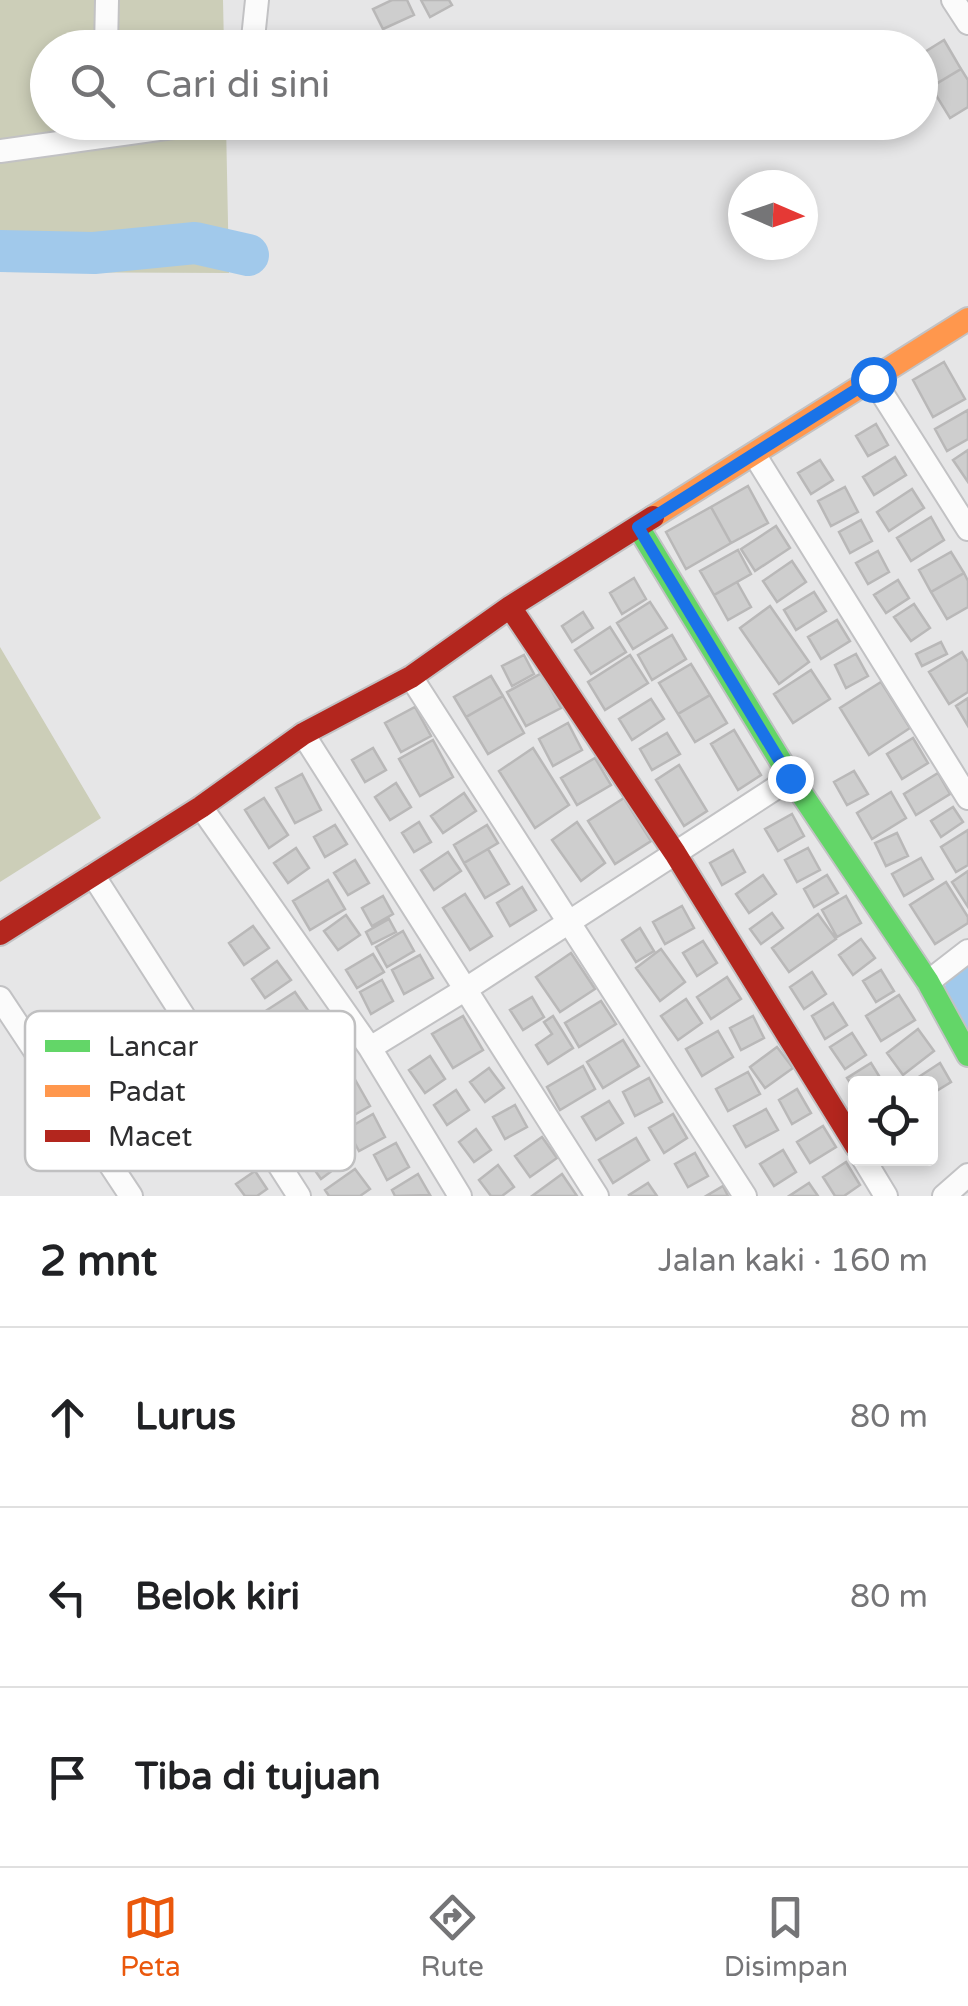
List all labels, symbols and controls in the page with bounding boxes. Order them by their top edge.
search box [30,30,938,140]
icon: search [65,58,120,113]
text: Cari di sini [145,62,330,108]
north arrow [728,170,818,260]
route start [851,357,897,403]
route end [768,756,814,802]
legend [25,1011,355,1171]
text: Lancar [108,1030,199,1064]
text: Padat [108,1075,186,1109]
map controls [848,1076,938,1166]
button: locate [848,1076,938,1166]
text: Macet [108,1120,192,1154]
text: 2 mnt [40,1236,157,1287]
text: Jalan kaki · 160 m [658,1242,928,1280]
icon: ahead [40,1390,95,1445]
text: Lurus [135,1394,236,1440]
text: 80 m [850,1398,928,1436]
icon: left [40,1570,95,1625]
text: Belok kiri [135,1574,300,1620]
text: 80 m [850,1578,928,1616]
icon: arrive [40,1750,95,1805]
text: Tiba di tujuan [135,1754,381,1800]
tab: Peta [120,1890,181,1984]
tab: Rute [421,1890,484,1984]
tab: Disimpan [724,1890,848,1984]

